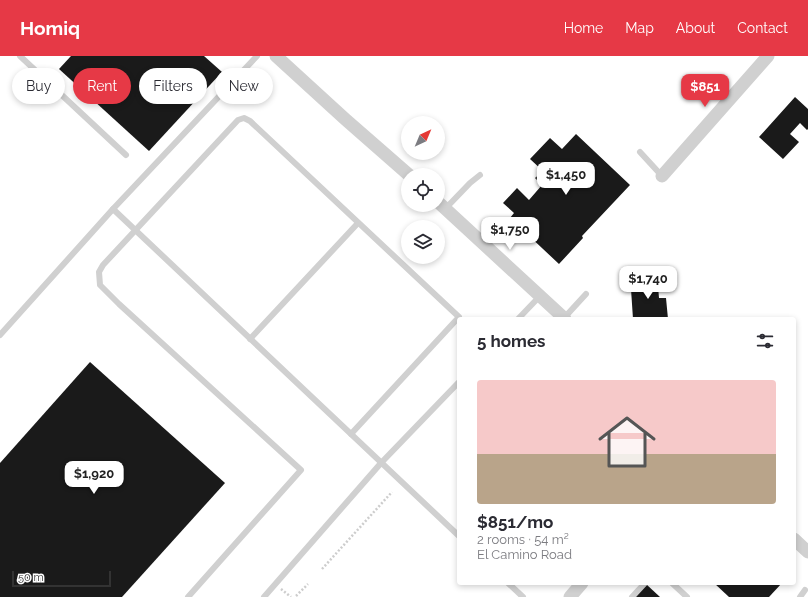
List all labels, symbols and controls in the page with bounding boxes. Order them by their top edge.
text: Homiq [20,17,80,39]
text: Home [564,20,603,36]
text: Map [625,20,654,36]
text: About [676,20,715,36]
text: Contact [737,20,788,36]
chip: Buy [12,68,65,104]
chip: Rent [73,68,131,104]
chip: Filters [139,68,207,104]
chip: New [215,68,273,104]
pin: $851 [681,74,729,108]
text: $851 [690,79,720,94]
north arrow [401,116,445,160]
map controls [401,116,445,264]
pin: $1,450 [533,162,599,196]
text: $1,450 [546,167,586,182]
button: locate [401,168,445,212]
pin: $1,750 [477,217,543,251]
button: layers [401,220,445,264]
text: $1,750 [490,222,530,237]
pin: $1,740 [615,266,681,300]
text: $1,740 [628,271,668,286]
icon: filters [754,330,776,352]
text: 5 homes [477,331,545,351]
icon: home [591,406,663,478]
pin: $1,920 [61,461,127,495]
text: $1,920 [74,466,114,481]
text: $851/mo [477,512,553,532]
text: 2 rooms · 54 m² [477,532,569,547]
text: El Camino Road [477,547,572,562]
scale bar [12,569,111,588]
text: 50 m [18,571,44,584]

